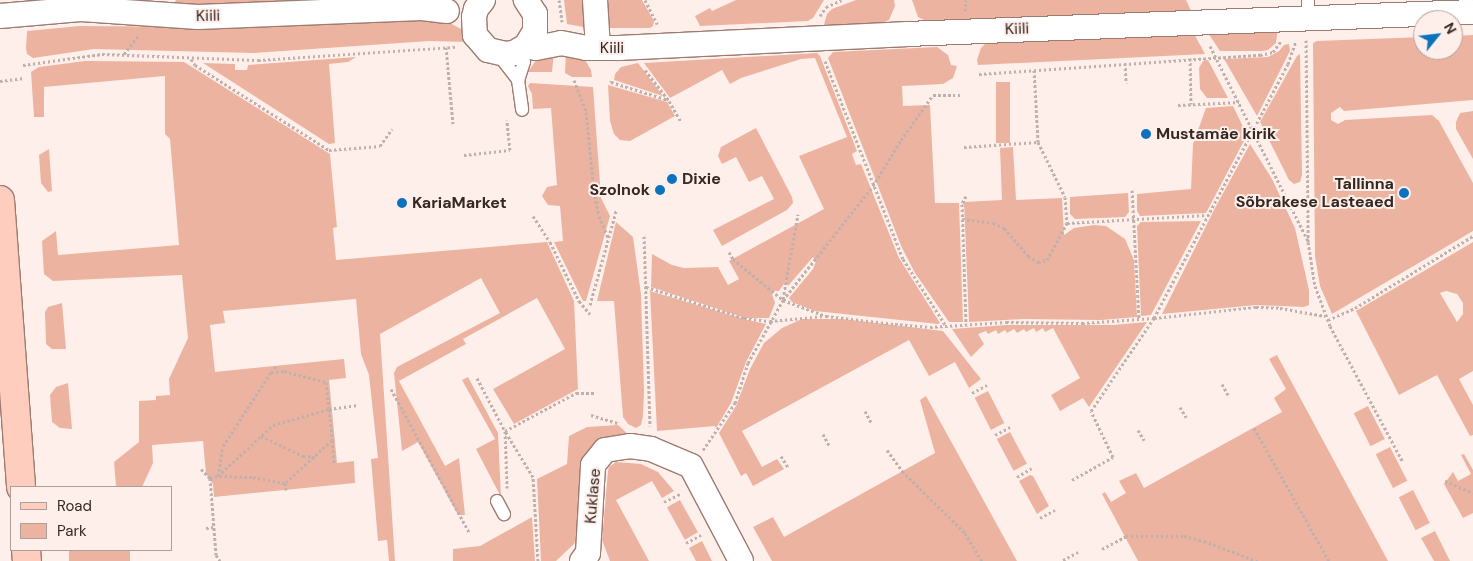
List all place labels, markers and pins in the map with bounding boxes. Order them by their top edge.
place label: Mustamäe kirik [1156,124,1276,144]
marker: Mustamäe kirik [1140,128,1152,140]
place label: Dixie [682,169,721,189]
marker: Dixie [666,173,678,185]
place label: Tallinna Sõbrakese Lasteaed [1236,174,1394,212]
place label: Szolnok [590,180,650,200]
marker: Szolnok [654,184,666,196]
marker: Tallinna Sõbrakese Lasteaed [1398,187,1410,199]
place label: KariaMarket [412,193,507,213]
marker: KariaMarket [396,197,408,209]

